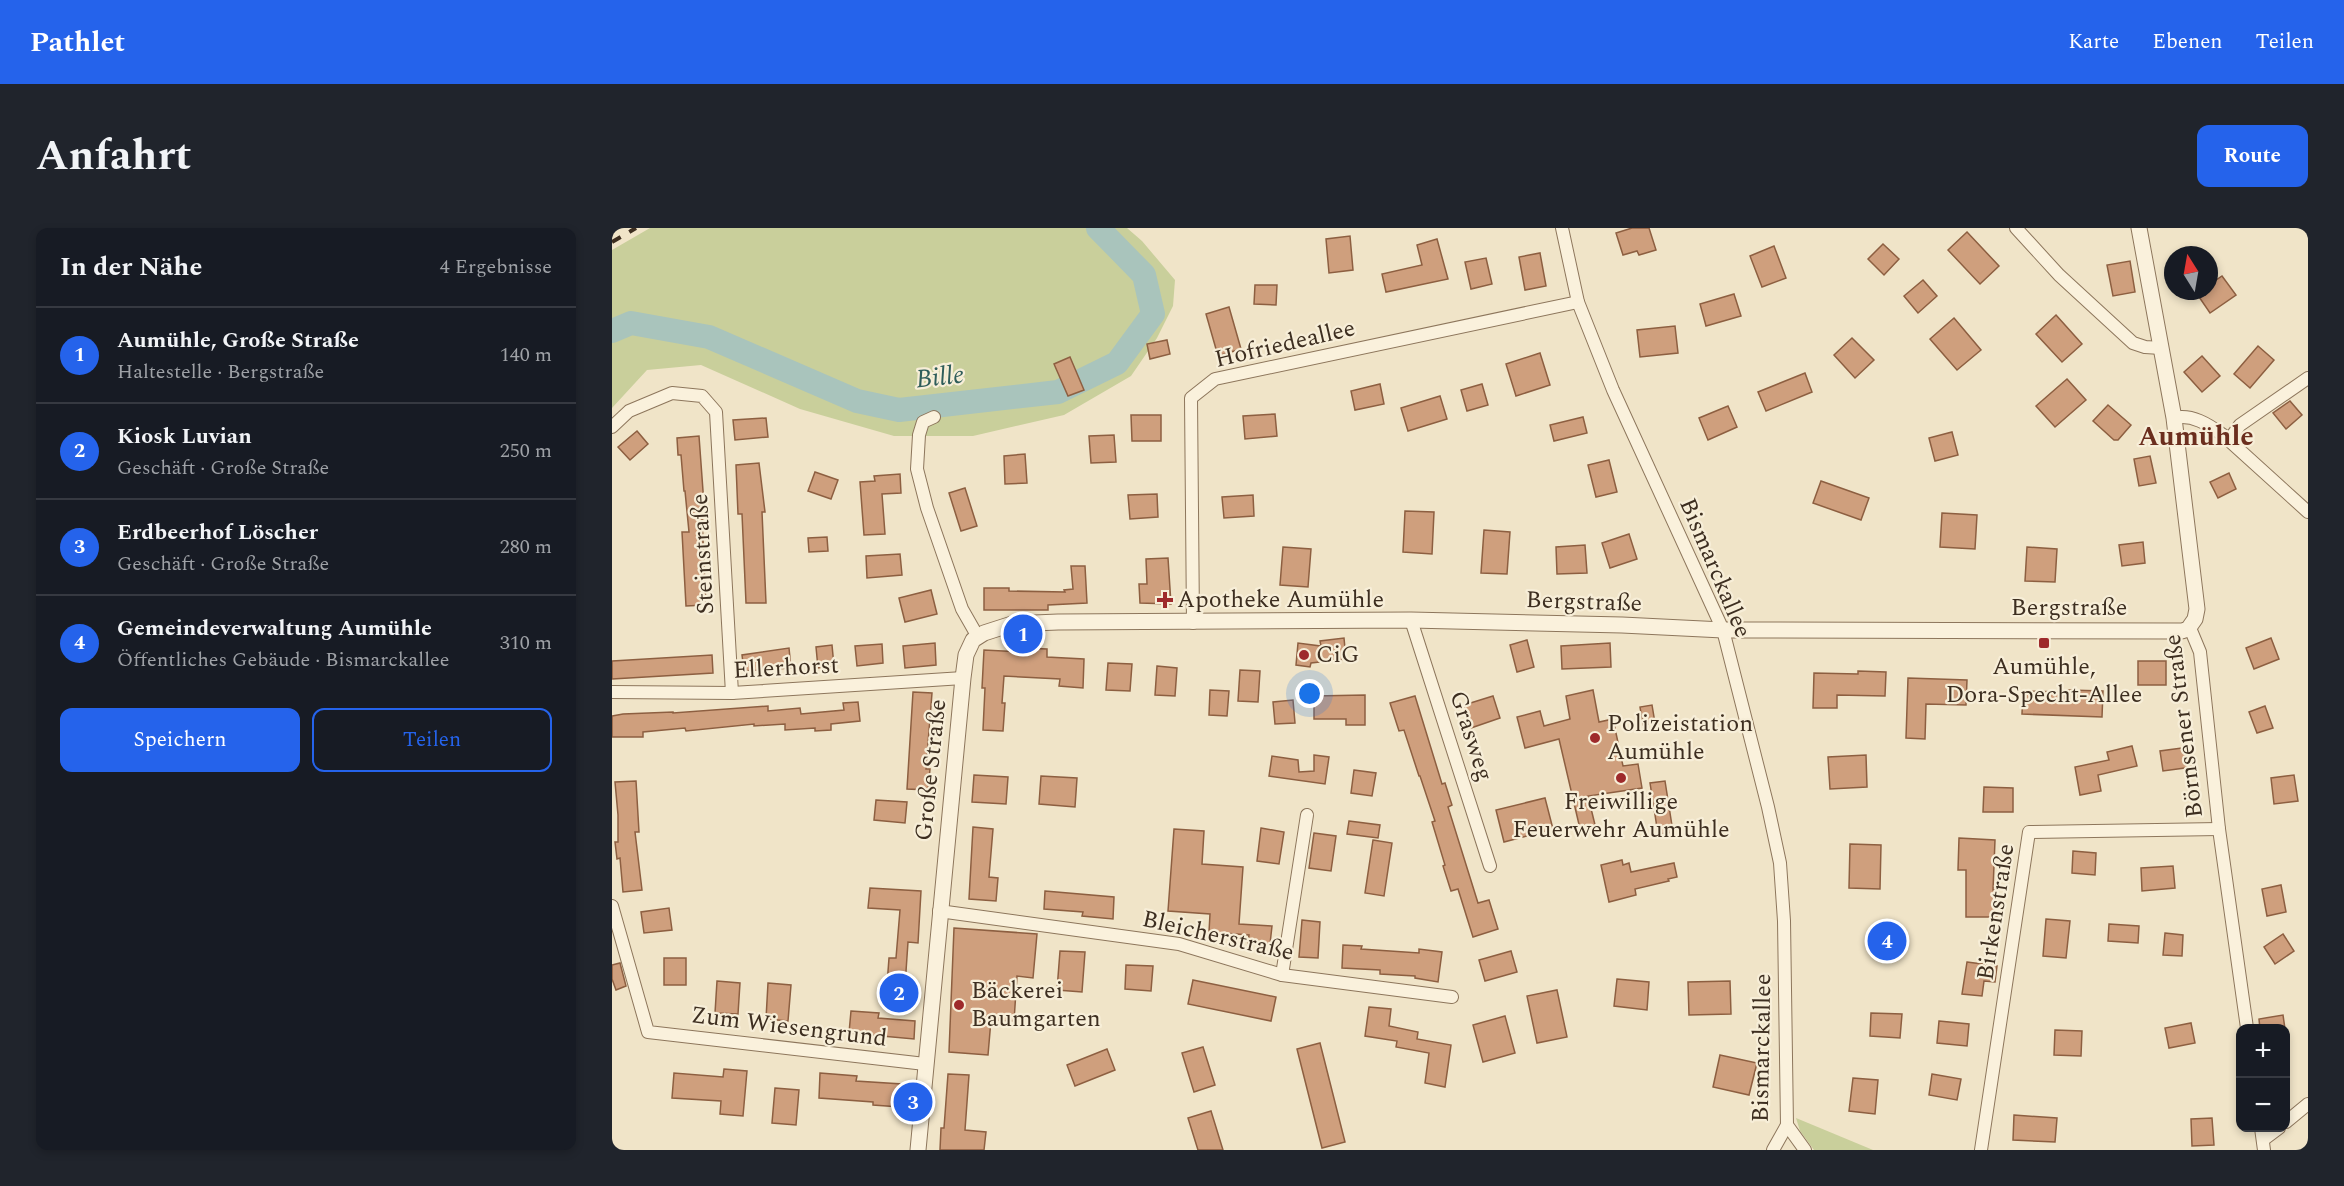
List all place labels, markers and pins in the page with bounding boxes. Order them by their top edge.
place label: Apotheke Aumühle [1177,582,1384,618]
marker: Apotheke Aumühle [1158,593,1172,607]
pin: 1 [1004,612,1042,656]
marker: Aumühle, Dora-Specht-Allee [2037,636,2051,650]
place label: CiG [1316,637,1359,673]
marker: CiG [1297,648,1311,662]
place label: Aumühle, Dora-Specht-Allee [1946,649,2142,713]
place label: Polizeistation Aumühle [1607,706,1753,770]
marker: Polizeistation Aumühle [1588,731,1602,745]
marker: Freiwillige Feuerwehr Aumühle [1614,771,1628,785]
place label: Freiwillige Feuerwehr Aumühle [1512,784,1730,848]
pin: 4 [1868,918,1906,964]
pin: 2 [880,970,918,1016]
place label: Bäckerei Baumgarten [971,973,1101,1037]
marker: Bäckerei Baumgarten [952,998,966,1012]
pin: 3 [894,1080,932,1124]

